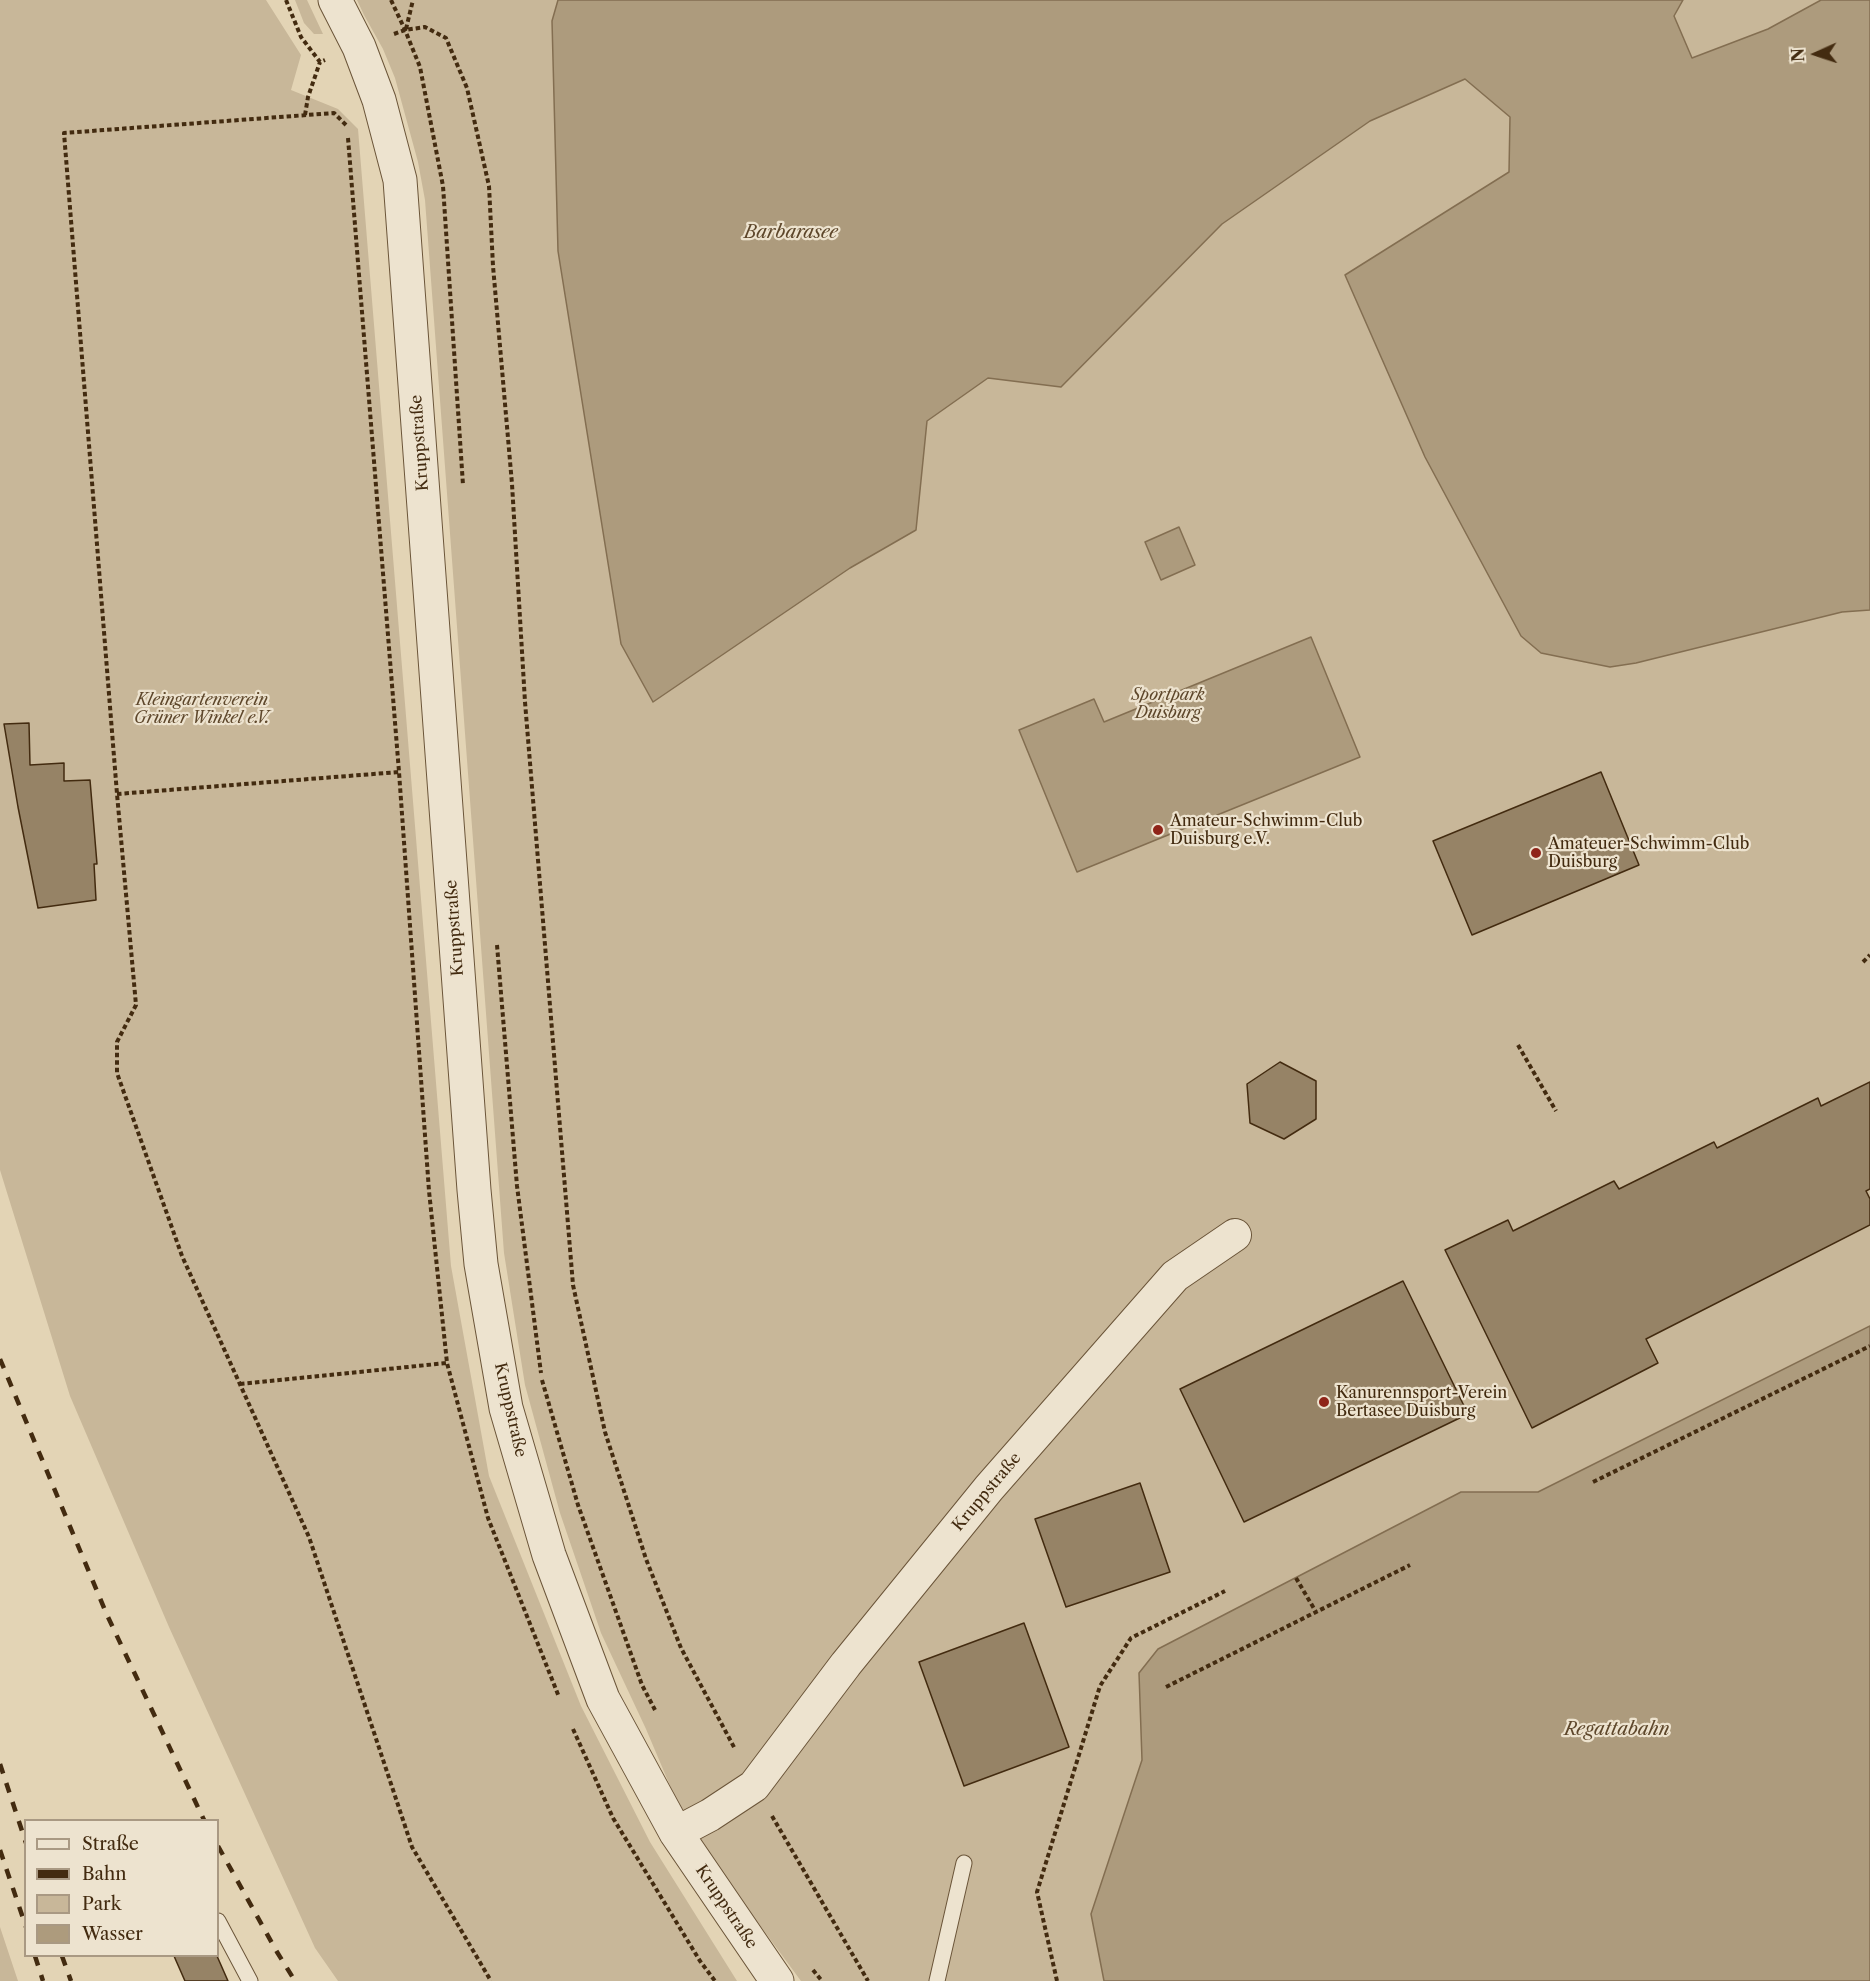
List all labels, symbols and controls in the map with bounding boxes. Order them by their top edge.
north arrow [1786,24,1846,84]
text: N [1788,47,1808,62]
water label: Barbarasee [744,222,838,244]
street label: Kruppstraße [407,394,433,492]
park label: Sportpark Duisburg [1131,685,1205,723]
park label: Kleingartenverein Grüner Winkel e.V. [134,690,270,728]
place label: Amateur-Schwimm-Club Duisburg e.V. [1170,811,1362,849]
marker: Amateur-Schwimm-Club Duisburg e.V. [1151,823,1165,837]
place label: Amateuer-Schwimm-Club Duisburg [1548,834,1749,872]
marker: Amateuer-Schwimm-Club Duisburg [1529,846,1543,860]
street label: Kruppstraße [442,879,468,977]
street label: Kruppstraße [490,1361,530,1459]
place label: Kanurennsport-Verein Bertasee Duisburg [1336,1383,1507,1421]
marker: Kanurennsport-Verein Bertasee Duisburg [1317,1395,1331,1409]
street label: Kruppstraße [949,1449,1025,1535]
water label: Regattabahn [1564,1719,1670,1741]
legend [24,1819,219,1957]
text: Straße [82,1833,139,1855]
street label: Kruppstraße [691,1862,761,1952]
text: Bahn [82,1863,127,1885]
text: Park [82,1893,121,1915]
text: Wasser [82,1923,143,1945]

